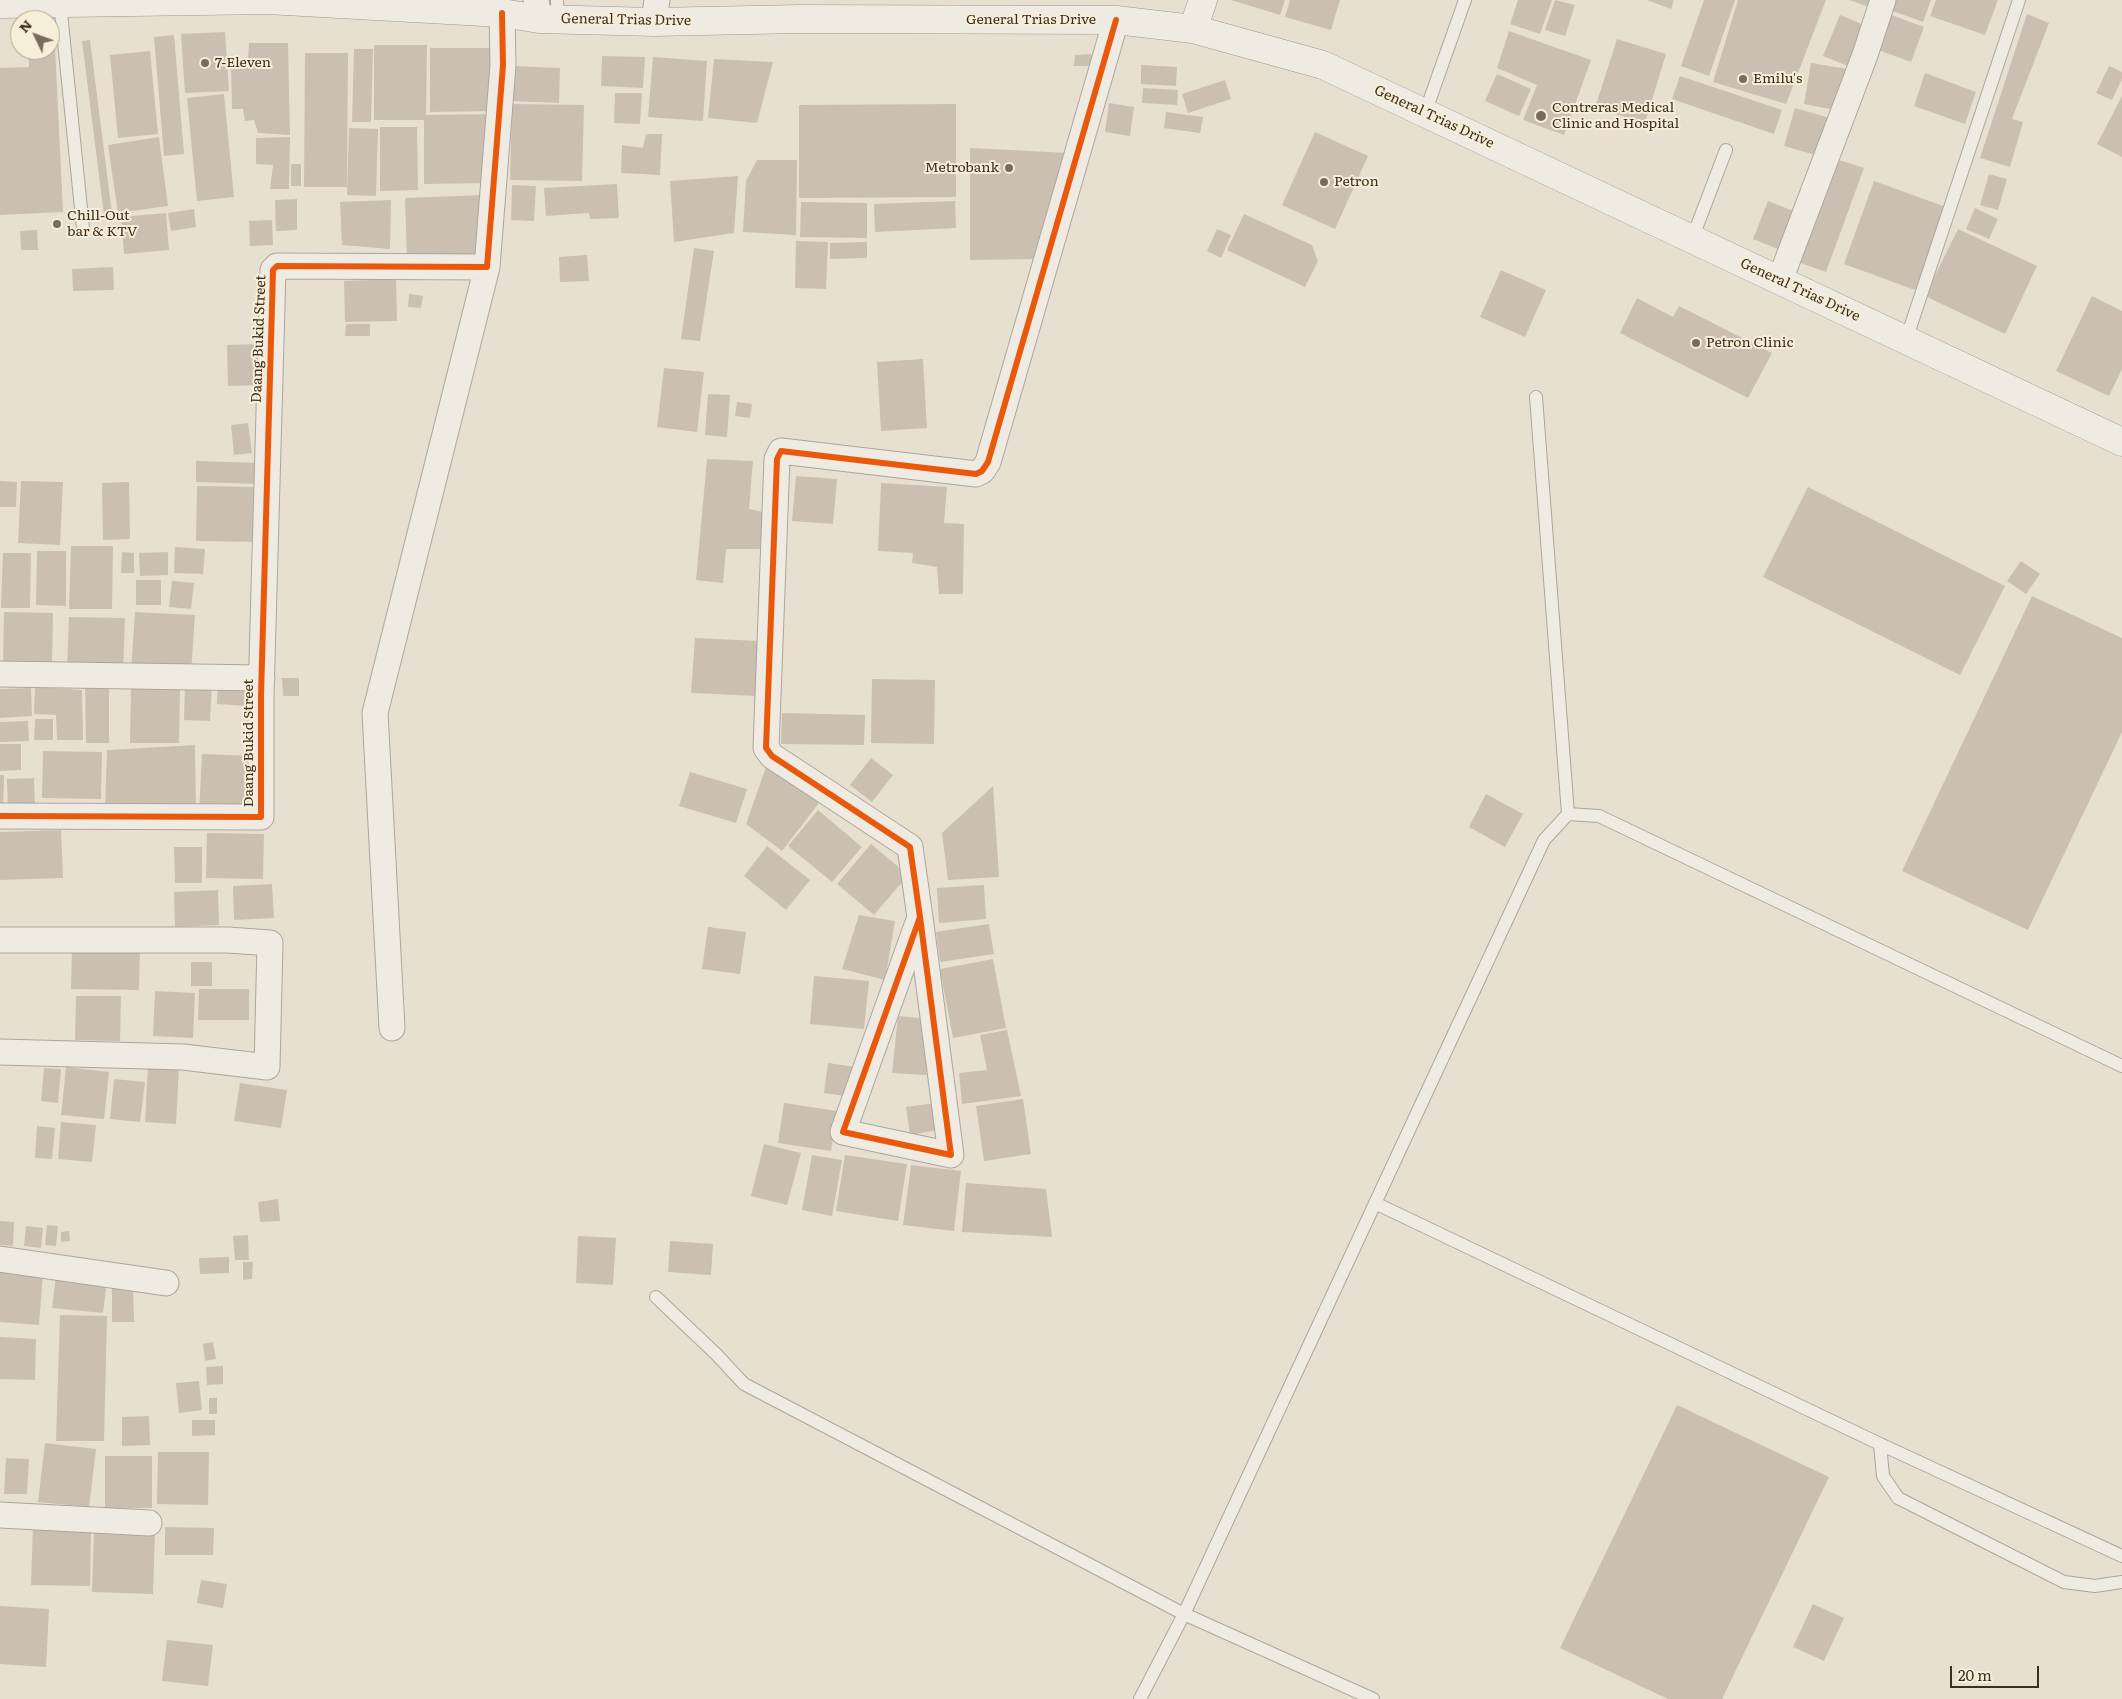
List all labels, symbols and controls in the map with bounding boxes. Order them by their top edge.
north arrow [10,10,60,60]
street label: General Trias Drive [561,10,691,30]
street label: General Trias Drive [966,12,1096,28]
text: N [13,15,36,37]
place label: 7-Eleven [215,55,271,71]
marker: 7-Eleven [199,57,211,69]
place label: Emilu's [1753,71,1802,87]
marker: Emilu's [1737,73,1749,85]
street label: General Trias Drive [1371,82,1497,152]
place label: Contreras Medical Clinic and Hospital [1552,100,1679,132]
marker: Contreras Medical Clinic and Hospital [1534,109,1548,123]
place label: Metrobank [925,160,999,176]
marker: Metrobank [1003,162,1015,174]
place label: Petron [1334,174,1379,190]
marker: Petron [1318,176,1330,188]
place label: Chill-Out bar & KTV [67,208,137,240]
marker: Chill-Out bar & KTV [51,218,63,230]
street label: General Trias Drive [1737,255,1863,325]
street label: Daang Bukid Street [248,275,270,403]
place label: Petron Clinic [1706,335,1793,351]
marker: Petron Clinic [1690,337,1702,349]
street label: Daang Bukid Street [241,679,257,807]
scale bar [1952,1656,2041,1688]
text: 20 m [1958,1663,1992,1686]

